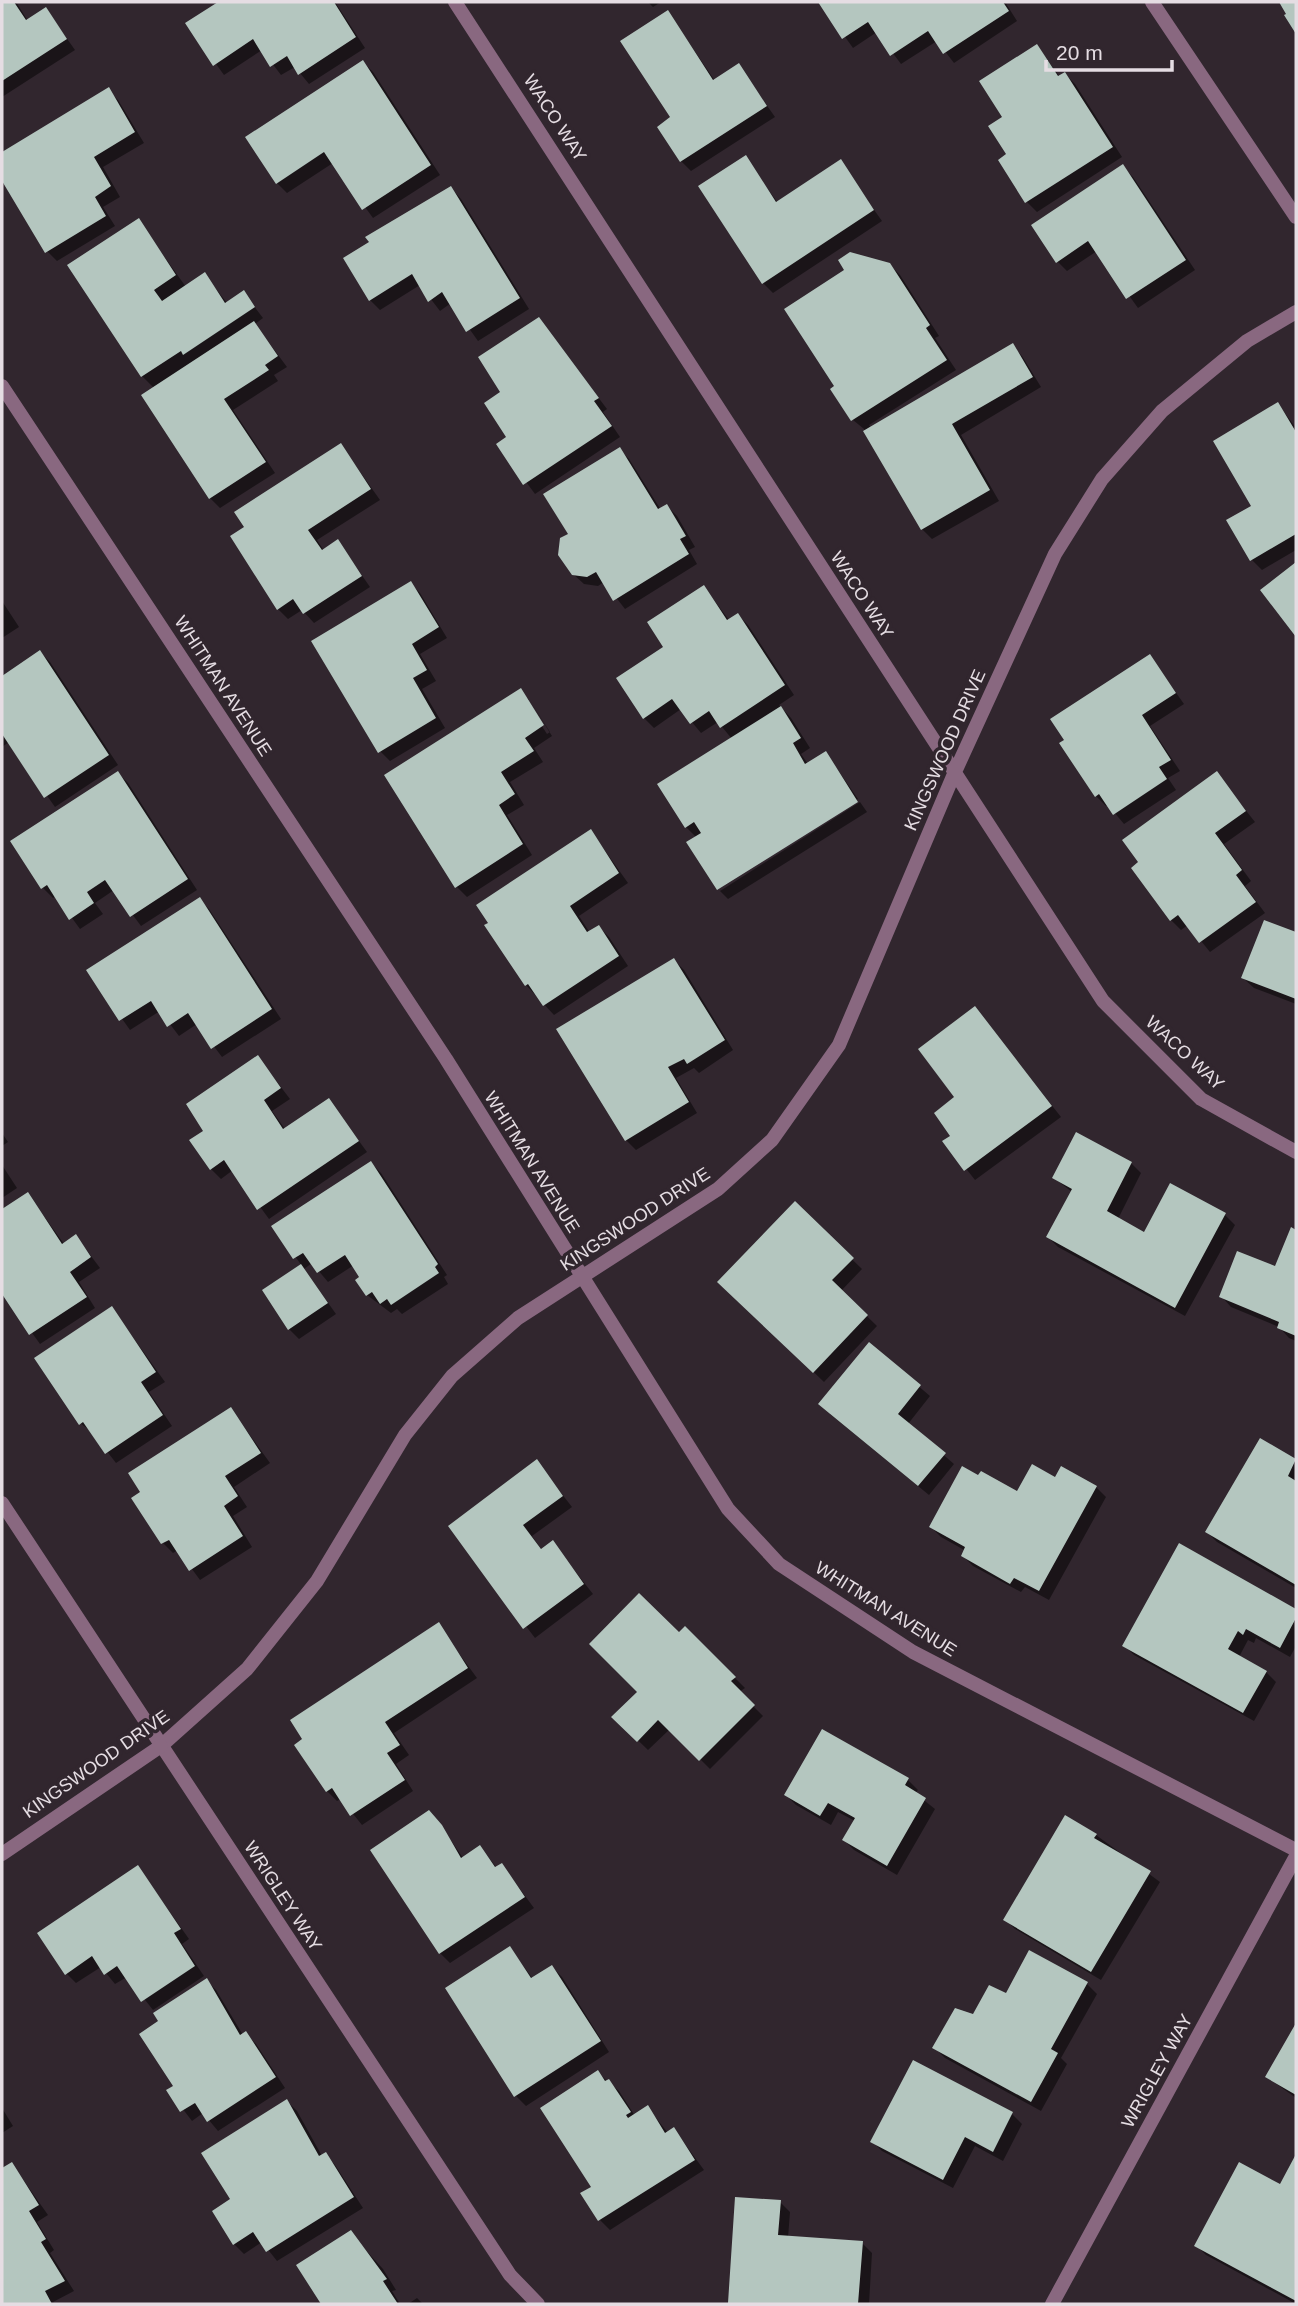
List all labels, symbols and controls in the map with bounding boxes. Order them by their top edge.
scale bar [1046,28,1172,72]
text: 20 m [1056,41,1103,64]
street label: WACO WAY [520,71,590,165]
street label: WACO WAY [827,548,897,642]
street label: WHITMAN AVENUE [170,612,276,760]
street label: KINGSWOOD DRIVE [900,666,990,834]
street label: WACO WAY [1142,1012,1228,1094]
street label: WHITMAN AVENUE [480,1088,584,1236]
street label: KINGSWOOD DRIVE [557,1163,713,1275]
street label: WHITMAN AVENUE [812,1557,960,1661]
street label: KINGSWOOD DRIVE [19,1706,173,1822]
street label: WRIGLEY WAY [240,1837,326,1955]
street label: WRIGLEY WAY [1118,2011,1196,2131]

